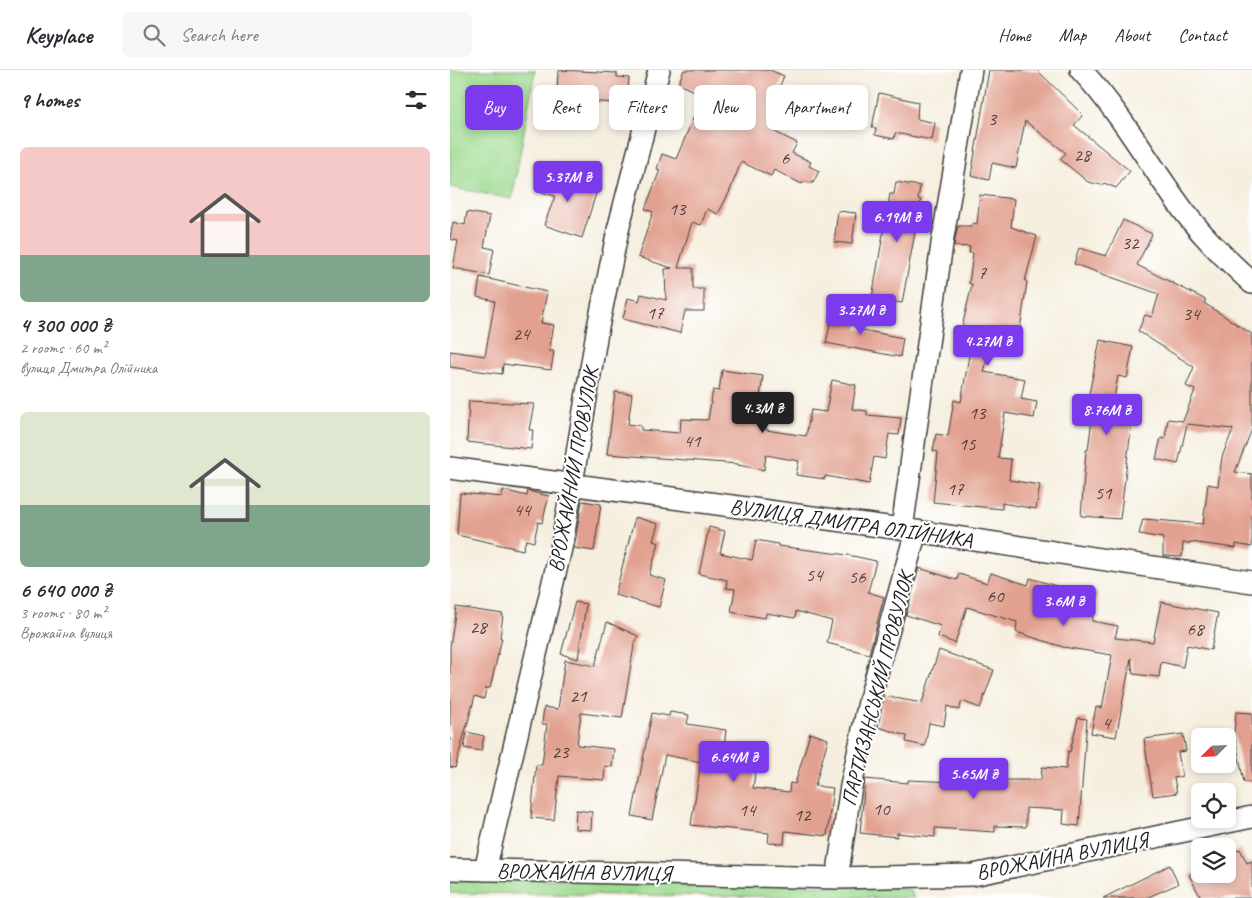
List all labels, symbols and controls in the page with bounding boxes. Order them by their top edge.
search box [122,12,472,57]
text: Keyplace [25,20,92,50]
icon: search [140,21,168,49]
text: Search here [180,23,258,47]
text: Home [998,24,1031,46]
text: Map [1059,24,1086,46]
text: About [1114,24,1150,46]
text: Contact [1178,24,1227,46]
chip: Buy [465,85,523,130]
chip: Rent [533,85,599,130]
chip: Filters [609,85,684,130]
chip: New [694,85,756,130]
chip: Apartment [766,85,868,130]
icon: filters [402,86,430,114]
text: 9 homes [20,87,79,113]
house number: 3 [988,107,998,131]
house number: 28 [1073,143,1093,167]
house number: 6 [781,146,791,170]
pin: 5.37M ₴ [522,160,614,203]
text: 5.37M ₴ [544,167,592,187]
icon: home [180,180,270,270]
house number: 13 [668,197,687,221]
pin: 6.19M ₴ [851,200,943,243]
text: 6.19M ₴ [873,207,921,227]
house number: 32 [1121,231,1140,255]
house number: 7 [978,261,988,285]
pin: 3.27M ₴ [815,294,907,336]
text: 3.27M ₴ [837,300,885,320]
house number: 17 [646,301,665,325]
house number: 34 [1182,302,1202,326]
text: 4 300 000 ₴ [20,312,111,338]
house number: 24 [512,322,532,346]
pin: 4.27M ₴ [942,324,1034,367]
text: 4.27M ₴ [964,331,1012,351]
text: 2 rooms · 60 m² [20,338,106,358]
text: вулиця Дмитра Олійника [20,358,157,378]
street label: ВРОЖАЙНИЙ ПРОВУЛОК [542,362,604,574]
pin: 4.3M ₴ [722,392,804,434]
pin: 8.76M ₴ [1061,394,1153,436]
text: 4.3M ₴ [743,398,783,418]
text: 8.76M ₴ [1083,400,1131,420]
house number: 13 [968,401,987,425]
house number: 41 [683,429,702,453]
house number: 15 [958,432,977,456]
icon: home [180,445,270,535]
house number: 17 [946,477,965,501]
house number: 51 [1094,481,1113,505]
street label: ВУЛИЦЯ ДМИТРА ОЛІЙНИКА [728,493,974,553]
house number: 44 [513,498,533,522]
house number: 54 [805,563,825,587]
house number: 56 [848,565,867,589]
street label: ПАРТИЗАНСЬКИЙ ПРОВУЛОК [835,566,919,808]
text: 6 640 000 ₴ [20,577,112,603]
house number: 60 [986,584,1005,608]
pin: 3.6M ₴ [1023,584,1105,627]
text: 3.6M ₴ [1044,591,1084,611]
text: 3 rooms · 80 m² [20,603,106,623]
house number: 28 [469,615,489,639]
house number: 68 [1186,617,1206,641]
text: Врожайна вулиця [20,623,112,643]
house number: 21 [569,684,588,708]
house number: 4 [1102,711,1113,735]
north arrow [1191,728,1236,772]
map controls [1191,728,1236,883]
house number: 23 [551,740,570,764]
pin: 6.64M ₴ [688,740,780,783]
text: 6.64M ₴ [710,747,758,767]
pin: 5.65M ₴ [928,758,1020,800]
text: 5.65M ₴ [950,764,998,784]
button: locate [1191,783,1236,828]
house number: 10 [872,797,891,821]
house number: 14 [738,798,758,822]
house number: 12 [793,803,812,827]
street label: ВРОЖАЙНА ВУЛИЦЯ [974,826,1153,885]
button: layers [1191,838,1236,883]
street label: ВРОЖАЙНА ВУЛИЦЯ [497,857,675,887]

